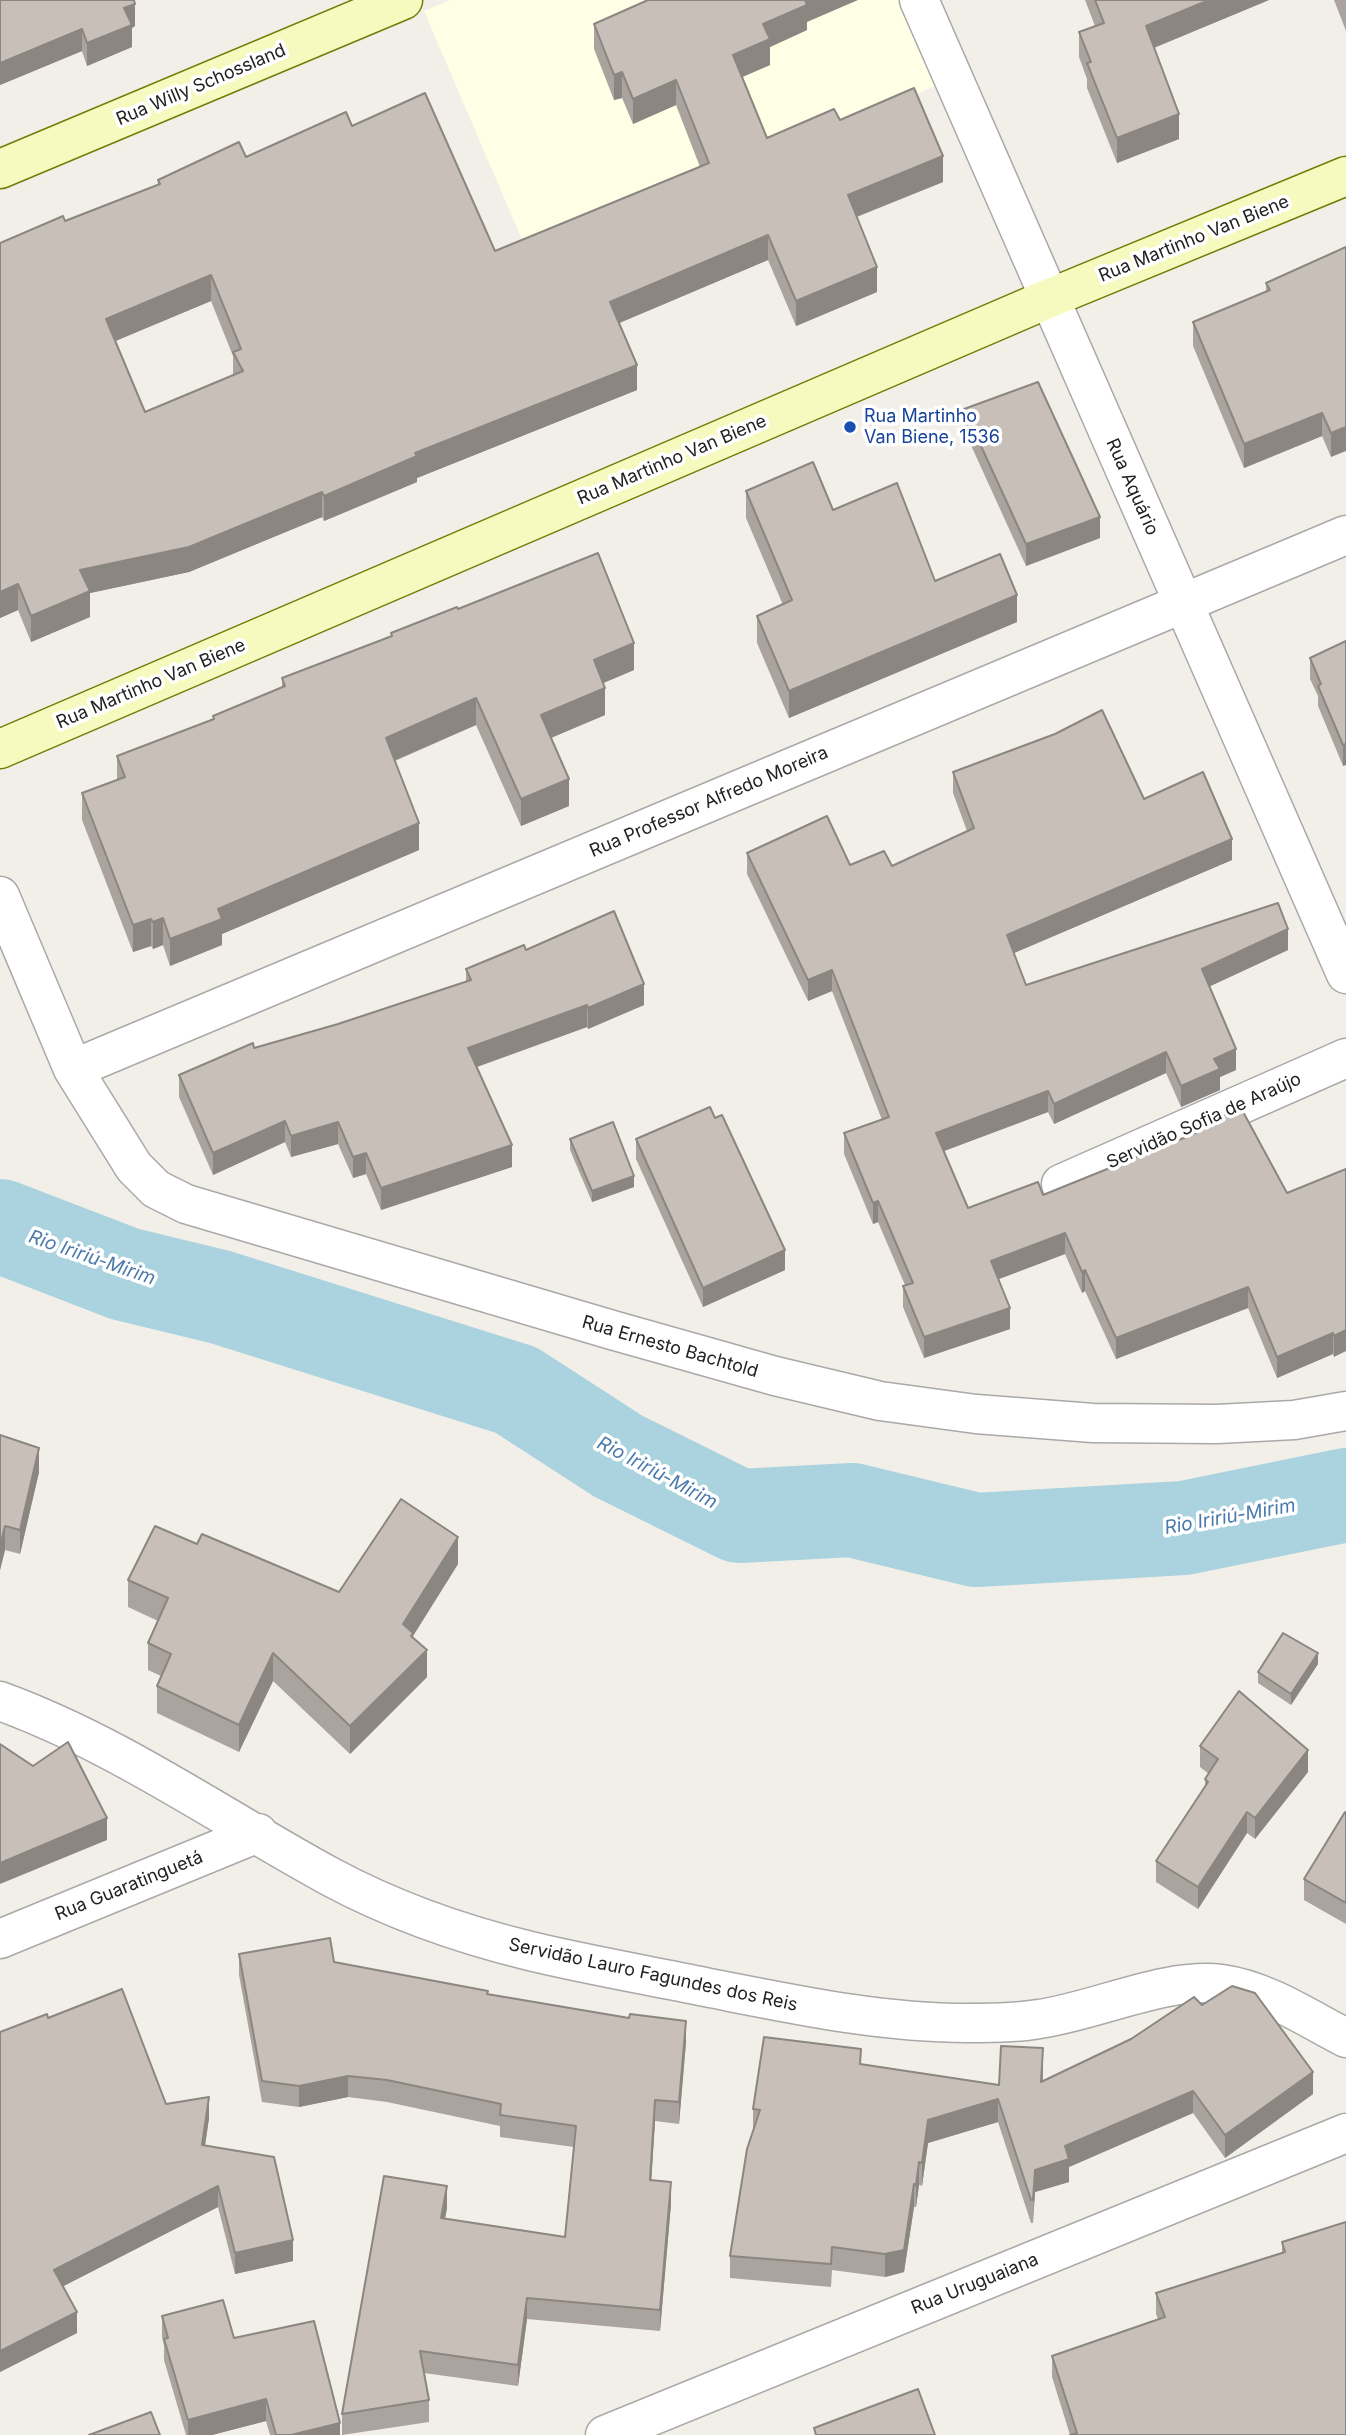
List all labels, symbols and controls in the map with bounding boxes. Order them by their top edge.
street label: Rua Willy Schossland [113,40,289,130]
street label: Rua Martinho Van Biene [1096,191,1292,287]
place label: Rua Martinho Van Biene, 1536 [864,406,1000,448]
street label: Rua Martinho Van Biene [574,410,770,510]
marker: Rua Martinho Van Biene, 1536 [842,419,858,435]
street label: Rua Aquário [1101,435,1163,539]
street label: Rua Martinho Van Biene [53,634,249,734]
street label: Rua Professor Alfredo Moreira [587,742,831,862]
street label: Servidão Sofia de Araújo [1103,1068,1305,1174]
water label: Rio Iririú-Mirim [26,1226,158,1290]
street label: Rua Ernesto Bachtold [579,1312,761,1382]
water label: Rio Iririú-Mirim [593,1432,721,1514]
water label: Rio Iririú-Mirim [1163,1494,1297,1540]
street label: Rua Guaratinguetá [52,1846,206,1926]
street label: Servidão Lauro Fagundes dos Reis [507,1934,799,2016]
street label: Rua Uruguaiana [908,2249,1042,2319]

